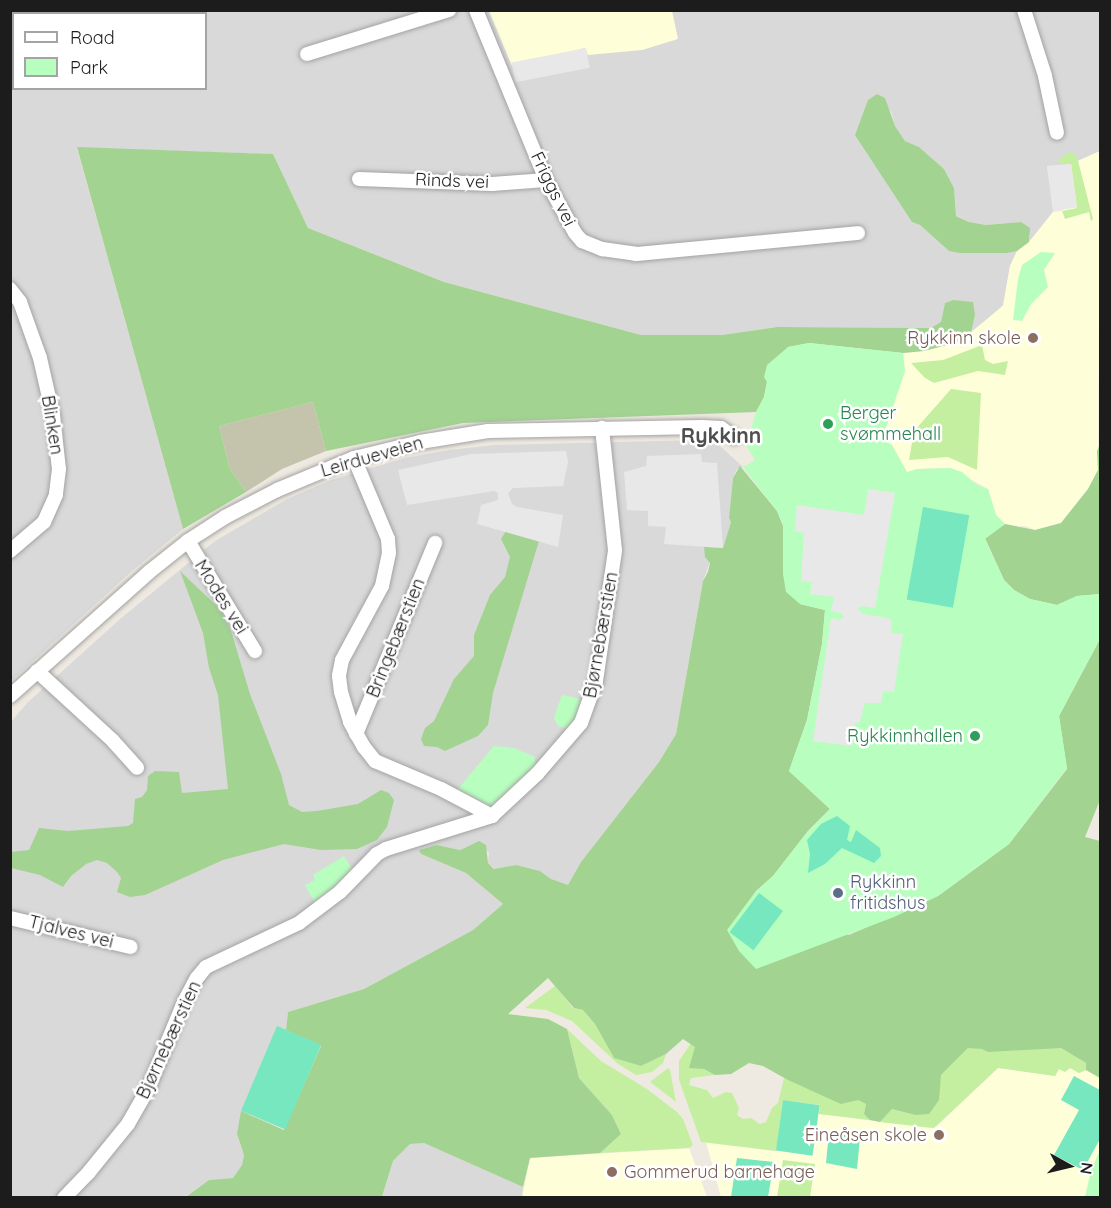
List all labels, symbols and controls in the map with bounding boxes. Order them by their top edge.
legend [12,12,207,90]
text: Road [70,26,115,49]
text: Park [70,56,108,79]
street label: Friggs vei [526,148,580,230]
street label: Rinds vei [415,169,489,193]
place label: Rykkinn skole [907,327,1021,349]
marker: Rykkinn skole [1026,331,1040,345]
street label: Blinken [37,394,67,456]
place label: Berger svømmehall [840,403,941,446]
marker: Berger svømmehall [821,417,835,431]
district label: Rykkinn [681,422,761,448]
street label: Leirdueveien [318,432,426,482]
street label: Modes vei [190,556,252,638]
street label: Bjørnebærstien [579,570,623,700]
street label: Bringebærstien [362,575,430,701]
place label: Rykkinnhallen [847,725,963,747]
marker: Rykkinnhallen [968,729,982,743]
place label: Rykkinn fritidshus [850,872,925,914]
marker: Rykkinn fritidshus [831,886,845,900]
street label: Tjalves vei [26,911,116,953]
street label: Bjørnebærstien [132,977,206,1103]
place label: Eineåsen skole [805,1124,927,1146]
marker: Eineåsen skole [932,1128,946,1142]
north arrow [1039,1136,1099,1196]
place label: Gommerud barnehage [624,1161,815,1183]
text: N [1076,1161,1098,1176]
marker: Gommerud barnehage [605,1165,619,1179]

